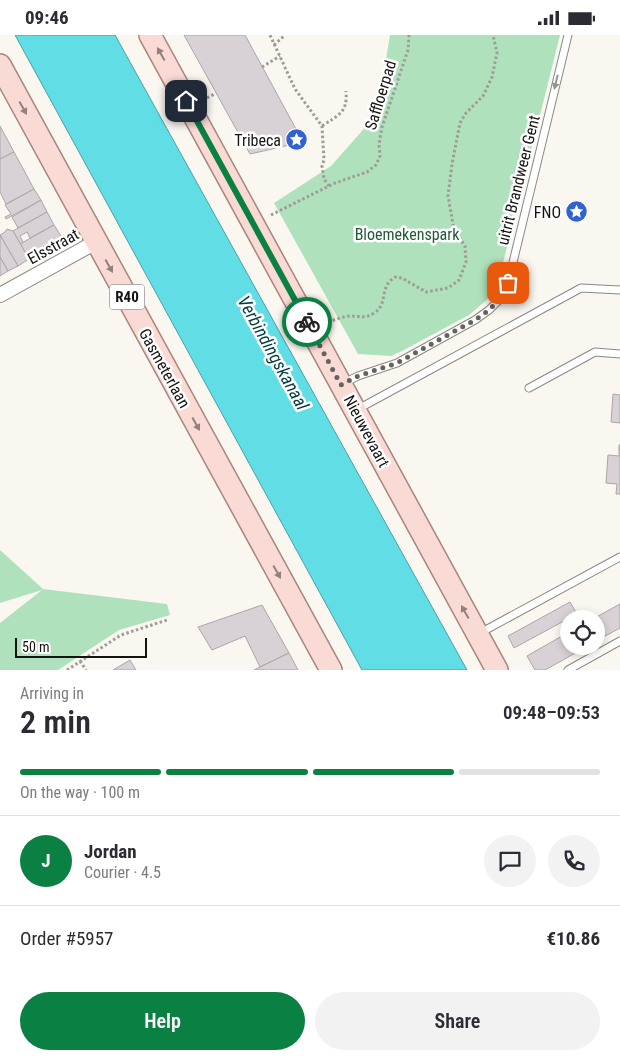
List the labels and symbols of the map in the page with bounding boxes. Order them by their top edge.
one-way arrow [157,47,165,62]
street label: Saffloerpad [361,58,400,132]
one-way arrow [552,75,560,90]
pin [165,80,207,122]
one-way arrow [19,100,27,115]
street label: uitrit Brandweer Gent [493,113,544,247]
place icon: Tribeca [285,128,309,152]
place label: Tribeca [234,131,281,150]
place icon: FNO [565,200,589,224]
place label: FNO [534,203,561,222]
street label: Elsstraat [24,225,82,268]
park label: Bloemekenspark [355,225,460,244]
one-way arrow [105,259,114,272]
pin [487,262,529,304]
road number: R40 [110,285,144,309]
water label: Verbindingskanaal [233,292,314,414]
courier [282,297,332,347]
street label: Gasmeterlaan [135,325,194,411]
street label: Nieuwevaart [340,392,394,471]
one-way arrow [192,416,200,431]
one-way arrow [273,565,281,580]
one-way arrow [461,604,469,619]
scale bar [15,635,148,658]

